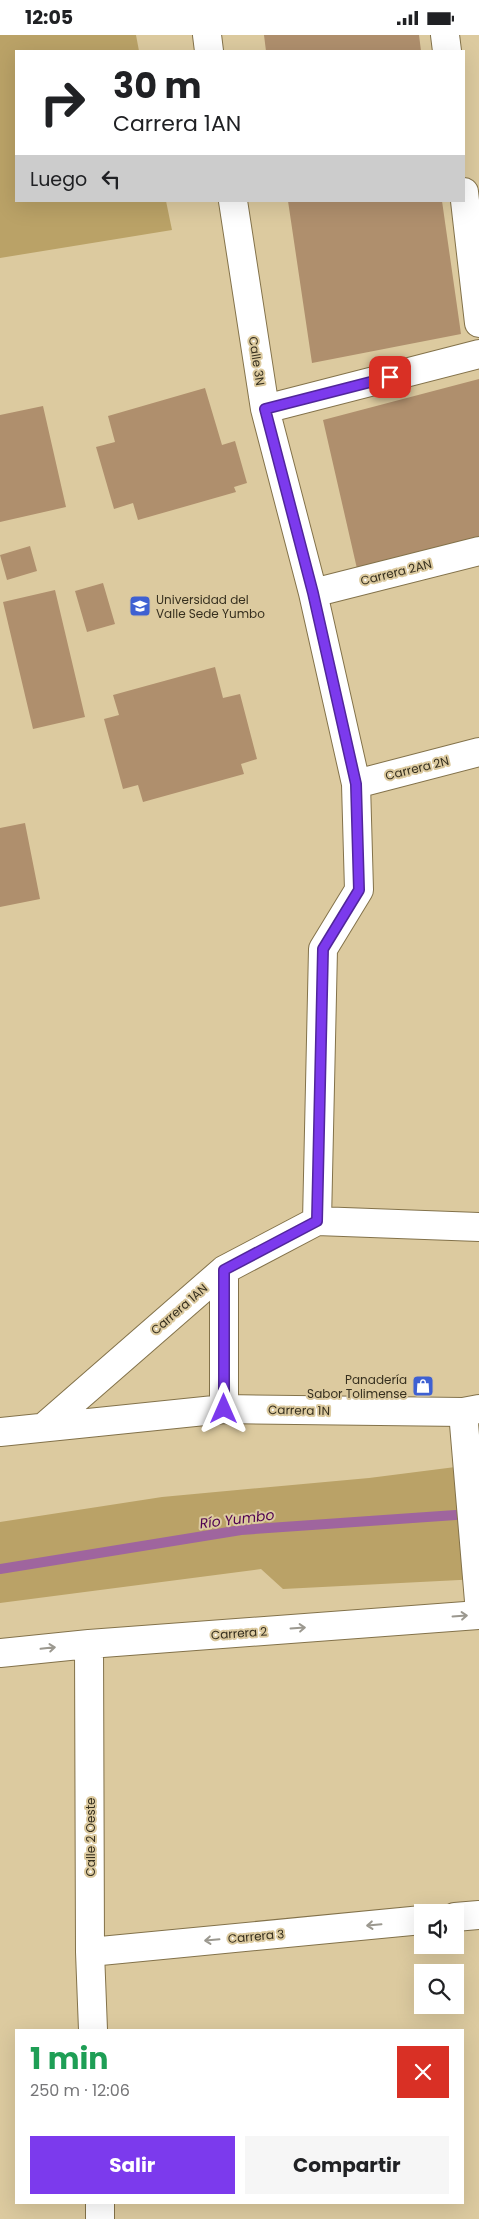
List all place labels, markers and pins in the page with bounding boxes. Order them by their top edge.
pin [369,356,411,398]
place label: Universidad del Valle Sede Yumbo [156,591,265,622]
school or university icon: Universidad del Valle Sede Yumbo [128,594,152,618]
place label: Panadería Sabor Tolimense [307,1371,407,1402]
shop icon: Panadería Sabor Tolimense [411,1374,435,1398]

